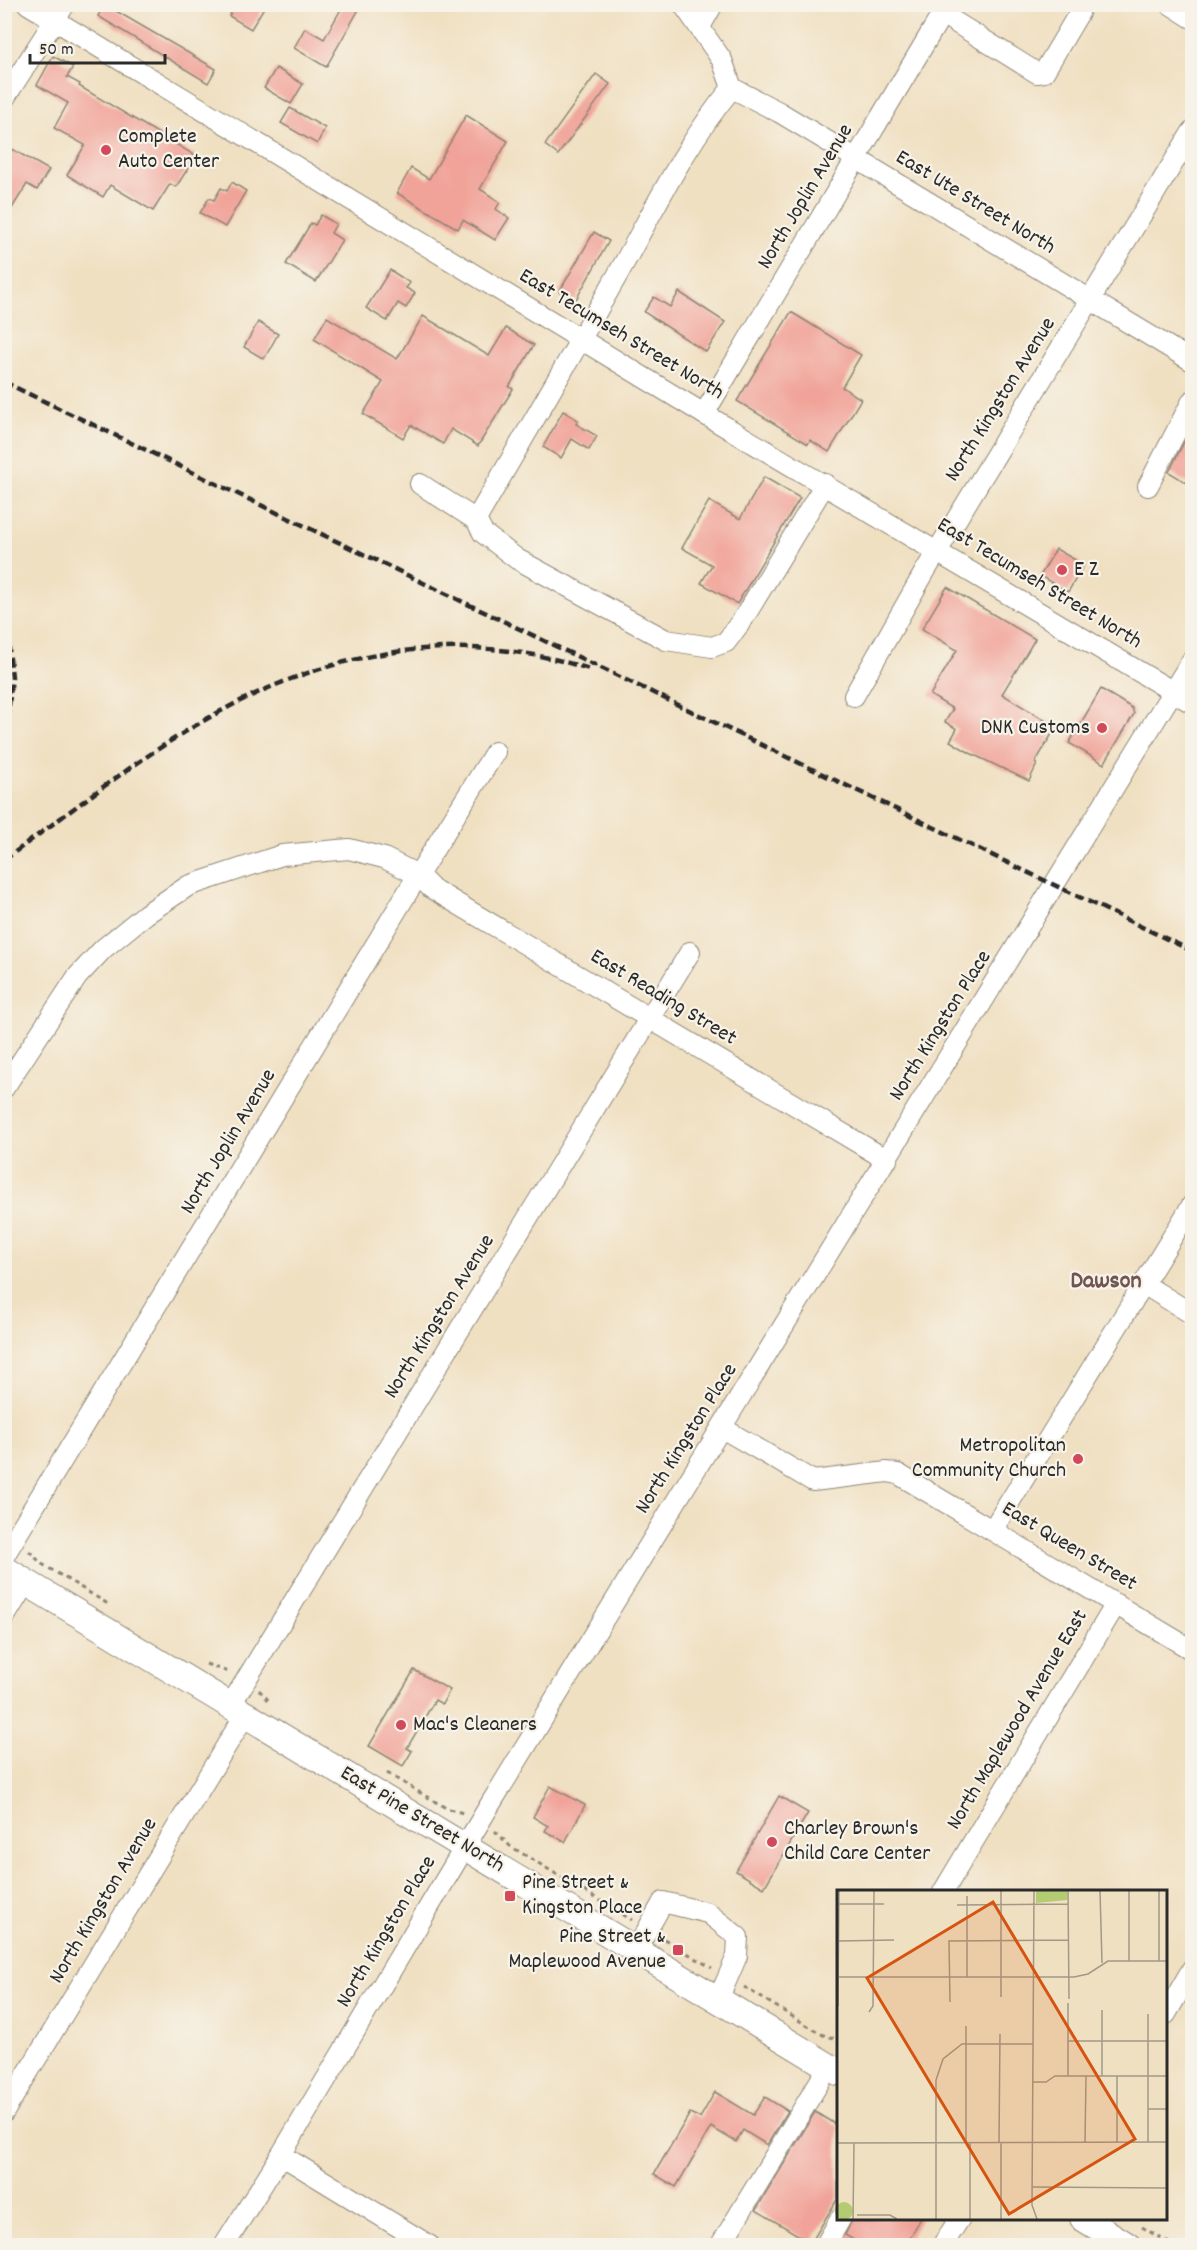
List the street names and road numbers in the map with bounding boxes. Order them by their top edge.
street label: North Joplin Avenue [750,118,862,276]
street label: East Ute Street North [889,143,1061,263]
street label: East Tecumseh Street North [513,261,729,409]
street label: North Kingston Avenue [938,312,1064,488]
street label: East Tecumseh Street North [931,510,1147,658]
street label: East Reading Street [584,942,742,1054]
street label: North Kingston Place [882,945,1000,1107]
street label: North Joplin Avenue [173,1063,285,1221]
street label: North Kingston Avenue [377,1229,503,1405]
street label: North Kingston Place [628,1358,746,1520]
street label: East Queen Street [995,1494,1143,1600]
street label: North Maplewood Avenue East [940,1604,1096,1836]
street label: East Pine Street North [334,1759,510,1881]
street label: North Kingston Avenue [42,1812,166,1990]
street label: North Kingston Place [329,1850,445,2014]

